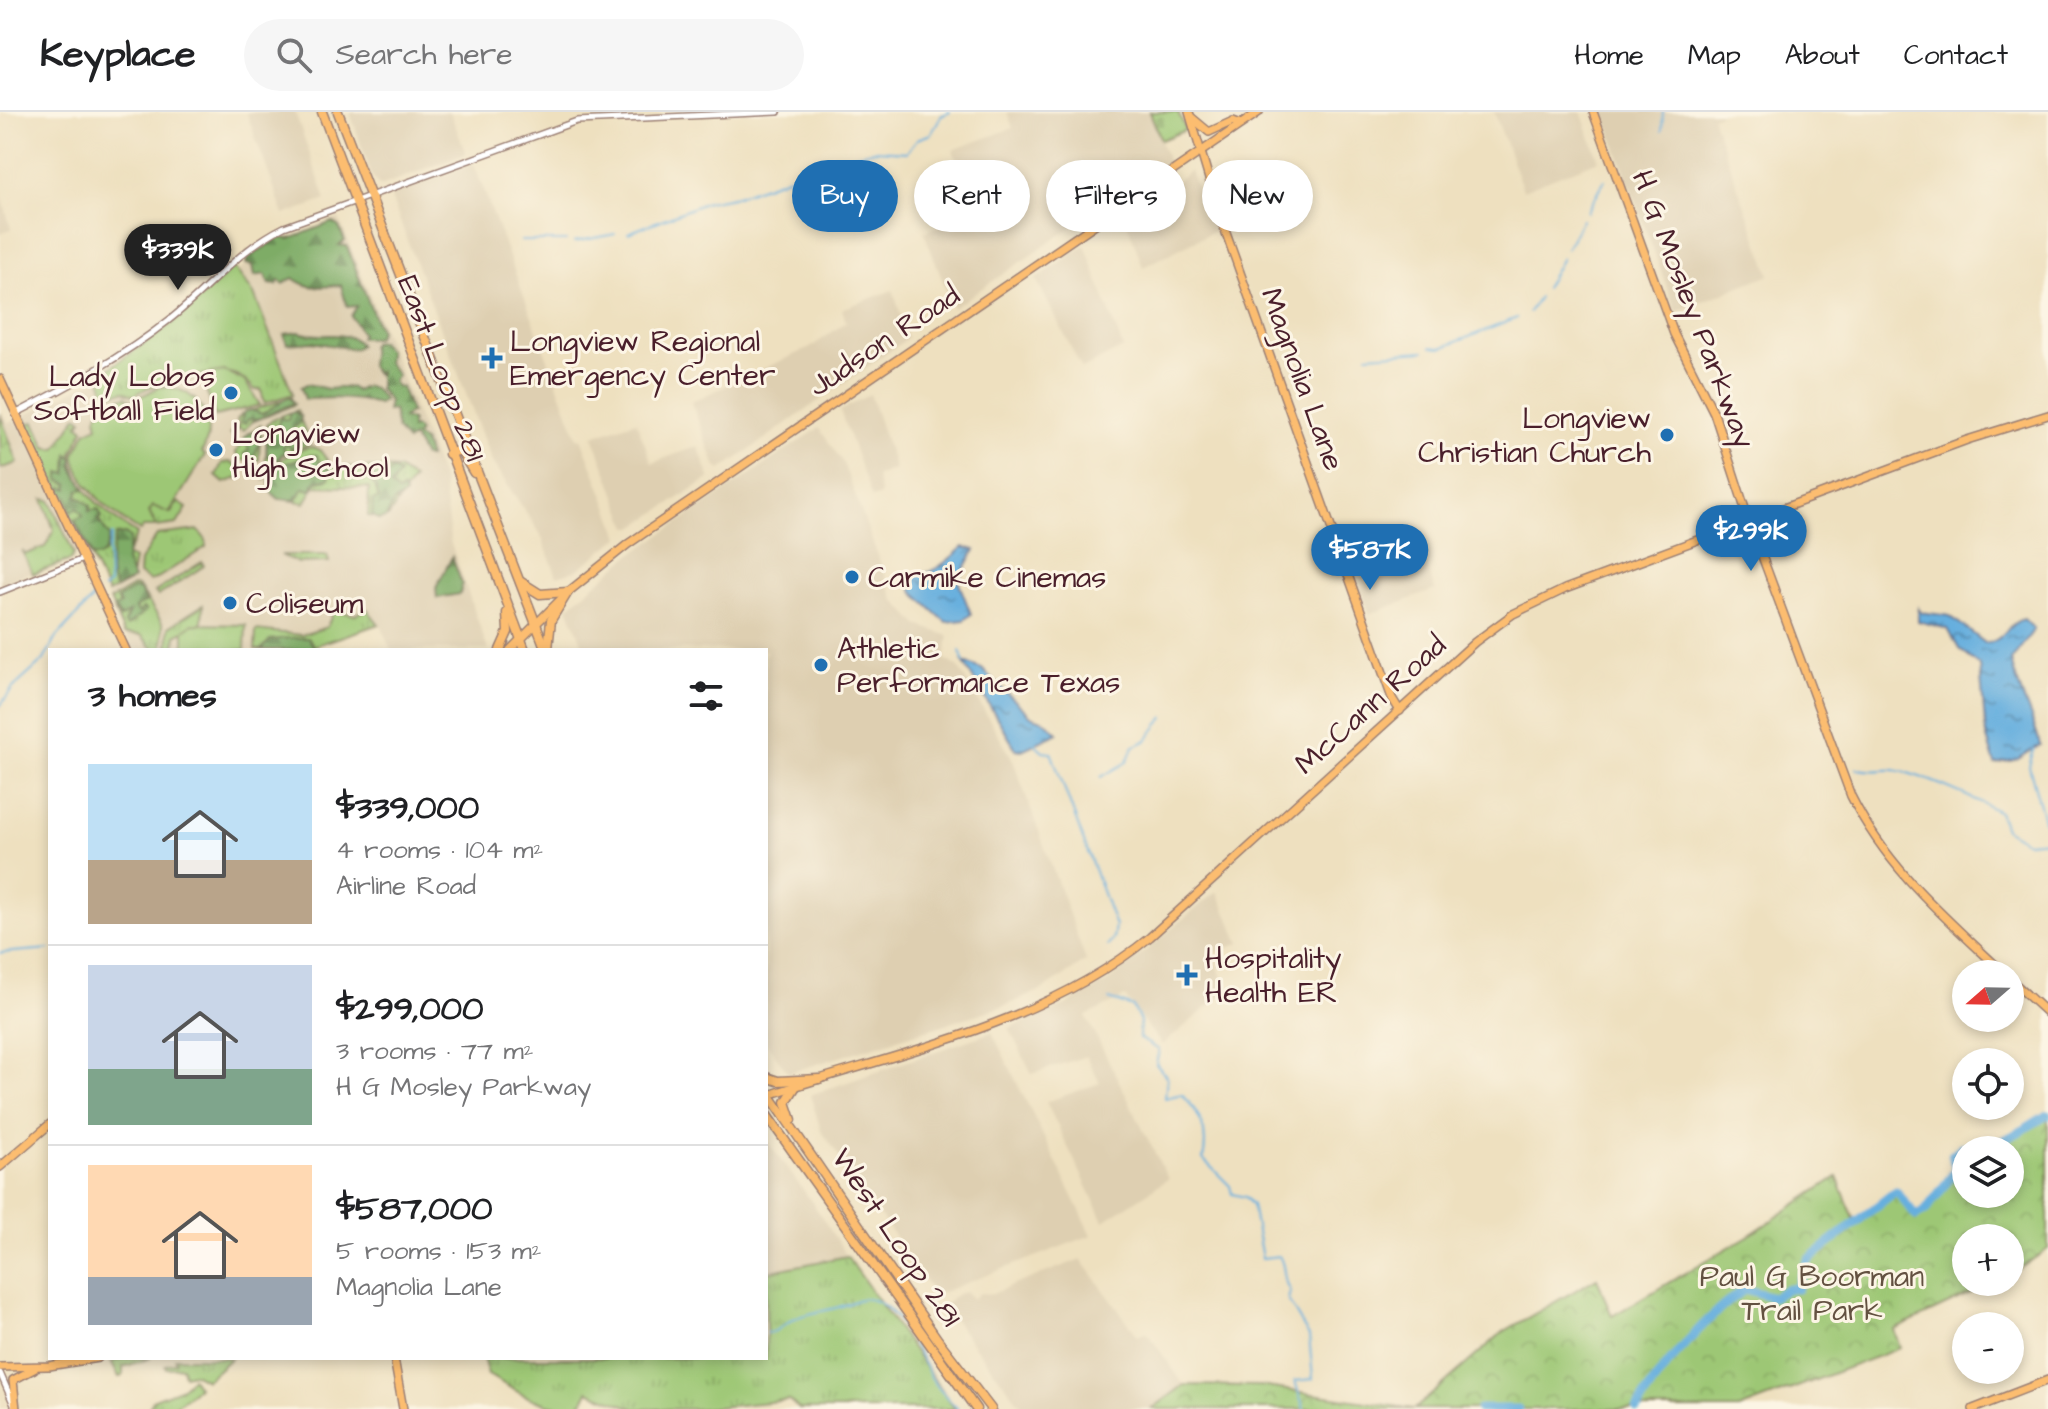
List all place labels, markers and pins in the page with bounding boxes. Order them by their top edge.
pin: $339K [122,224,234,292]
place label: Longview Regional Emergency Center [510,321,775,398]
marker: Longview Regional Emergency Center [481,347,503,369]
place label: Lady Lobos Softball Field [34,356,215,432]
marker: Lady Lobos Softball Field [222,384,240,402]
place label: Longview Christian Church [1418,398,1651,474]
place label: Longview High School [232,413,389,490]
marker: Longview Christian Church [1658,426,1676,444]
marker: Longview High School [207,441,225,459]
pin: $299K [1695,505,1807,573]
pin: $587K [1314,524,1426,592]
place label: Carmike Cinemas [868,557,1106,599]
marker: Carmike Cinemas [843,568,861,586]
place label: Coliseum [246,583,364,625]
marker: Coliseum [221,594,239,612]
place label: Athletic Performance Texas [837,628,1120,704]
marker: Athletic Performance Texas [812,656,830,674]
place label: Hospitality Health ER [1205,938,1342,1014]
marker: Hospitality Health ER [1176,964,1198,986]

